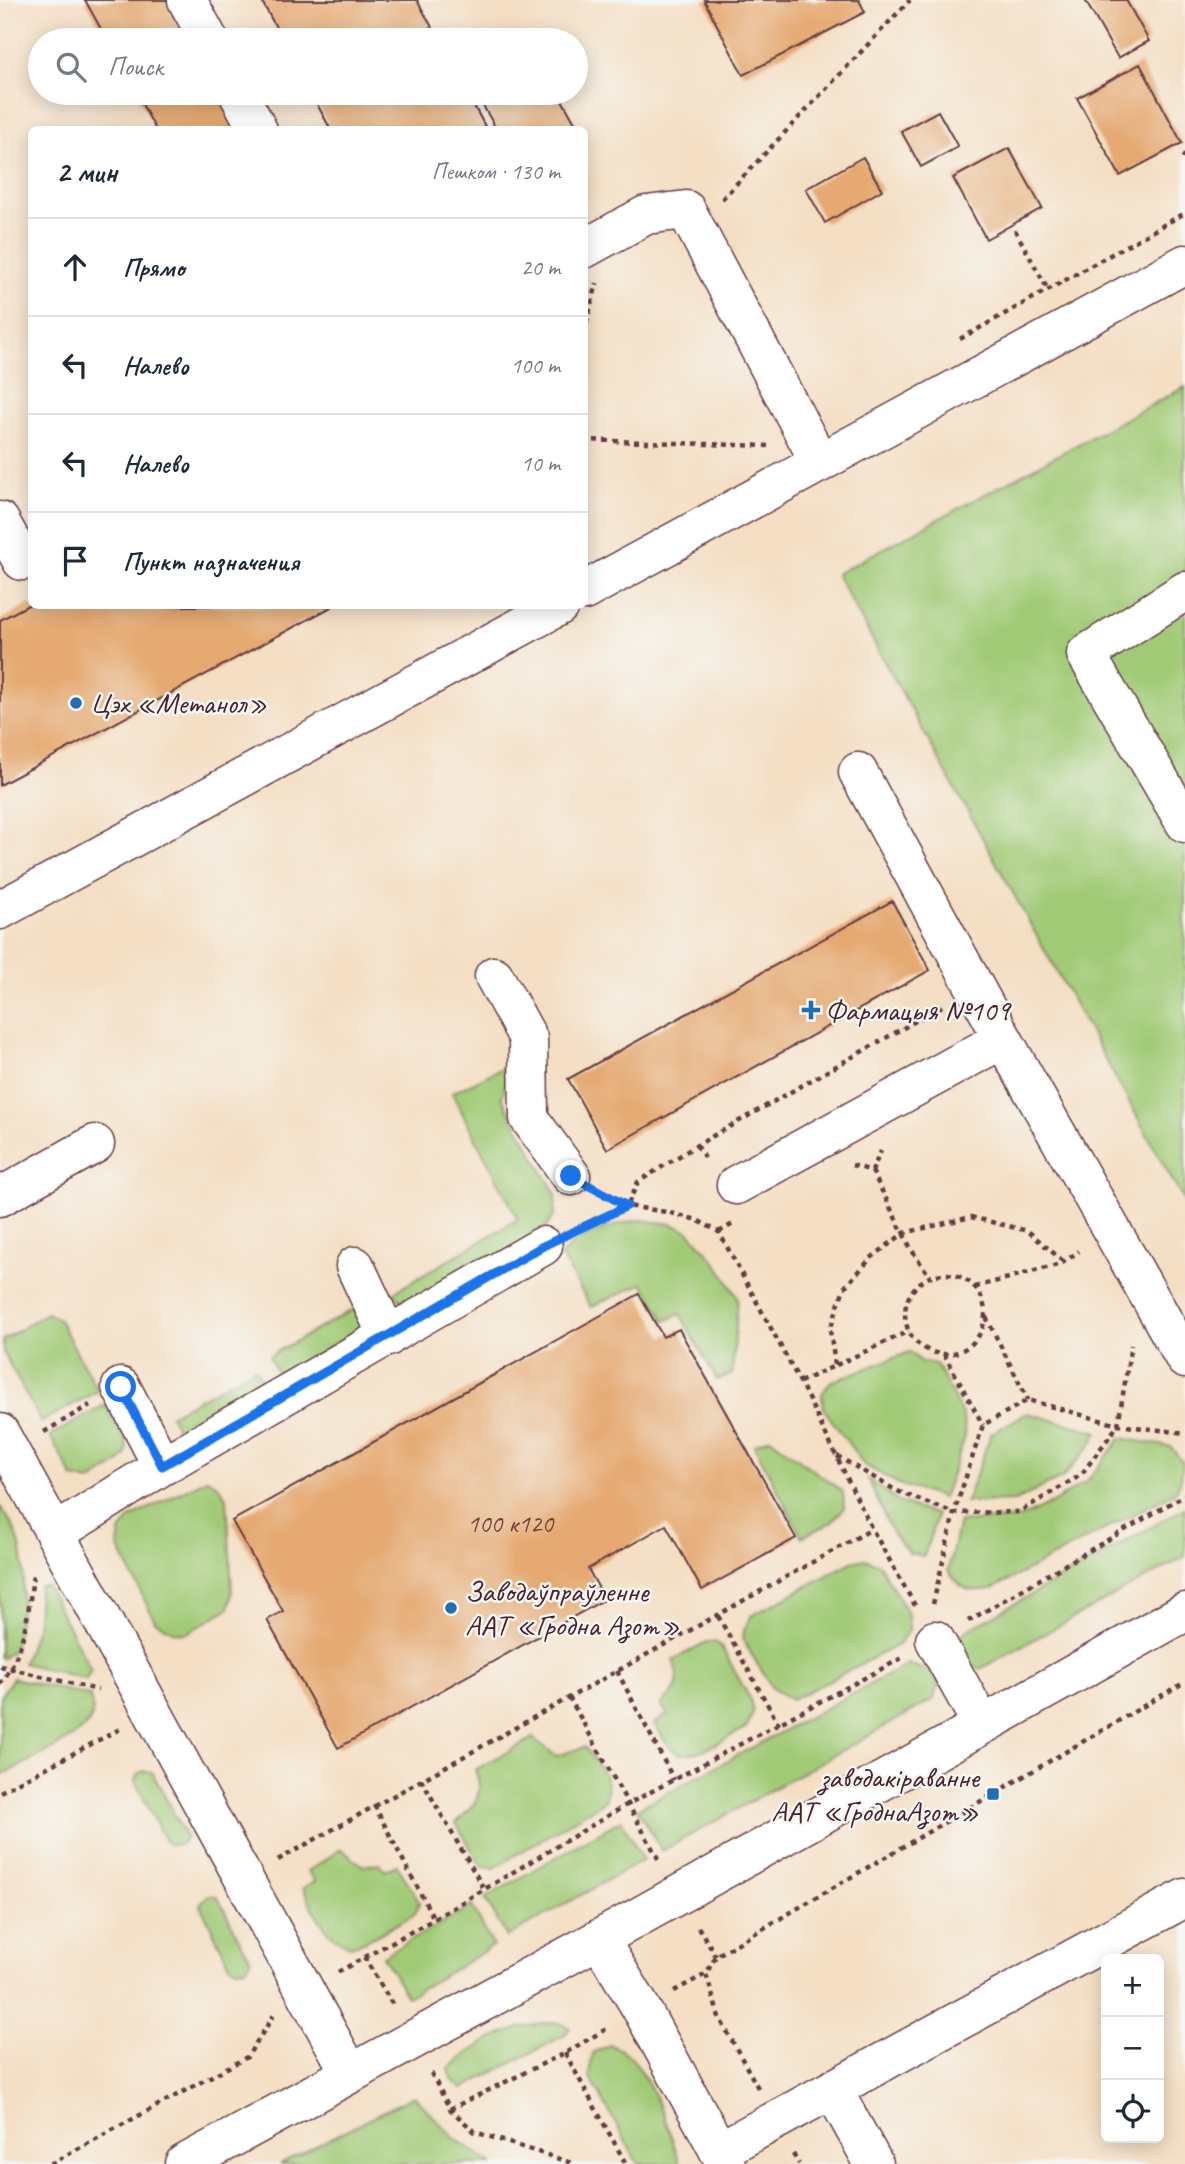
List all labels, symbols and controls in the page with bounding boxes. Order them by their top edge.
search box [28,28,588,105]
icon: search [52,48,90,86]
text: Поиск [108,50,163,83]
text: 2 мин [56,153,117,191]
text: Пешком · 130 m [432,157,560,186]
icon: ahead [56,248,94,286]
text: Прямо [123,251,185,284]
text: 20 m [521,253,560,282]
icon: left [56,346,94,384]
text: Налево [123,349,189,382]
text: 100 m [511,351,560,380]
icon: left [56,444,94,482]
text: Налево [123,447,189,480]
text: 10 m [521,449,560,478]
icon: arrive [56,542,94,580]
text: Пункт назначения [123,545,299,578]
place label: Цэх «Метанол» [90,684,267,722]
marker: Цэх «Метанол» [68,695,84,711]
place label: Фармацыя №109 [825,991,1012,1029]
marker: Фармацыя №109 [803,1002,819,1018]
route end [555,1160,586,1191]
route start [105,1371,136,1402]
house number: 100 к120 [467,1507,555,1540]
place label: Заводаўпраўленне ААТ «Гродна Азот» [465,1572,680,1644]
marker: Заводаўпраўленне ААТ «Гродна Азот» [443,1600,459,1616]
place label: заводакіраванне ААТ «ГроднаАзот» [771,1758,981,1830]
marker: заводакіраванне ААТ «ГроднаАзот» [985,1786,1001,1802]
map controls [1101,1954,1164,2143]
button: + [1101,1954,1164,2017]
button: − [1101,2017,1164,2080]
button: locate [1101,2080,1164,2143]

